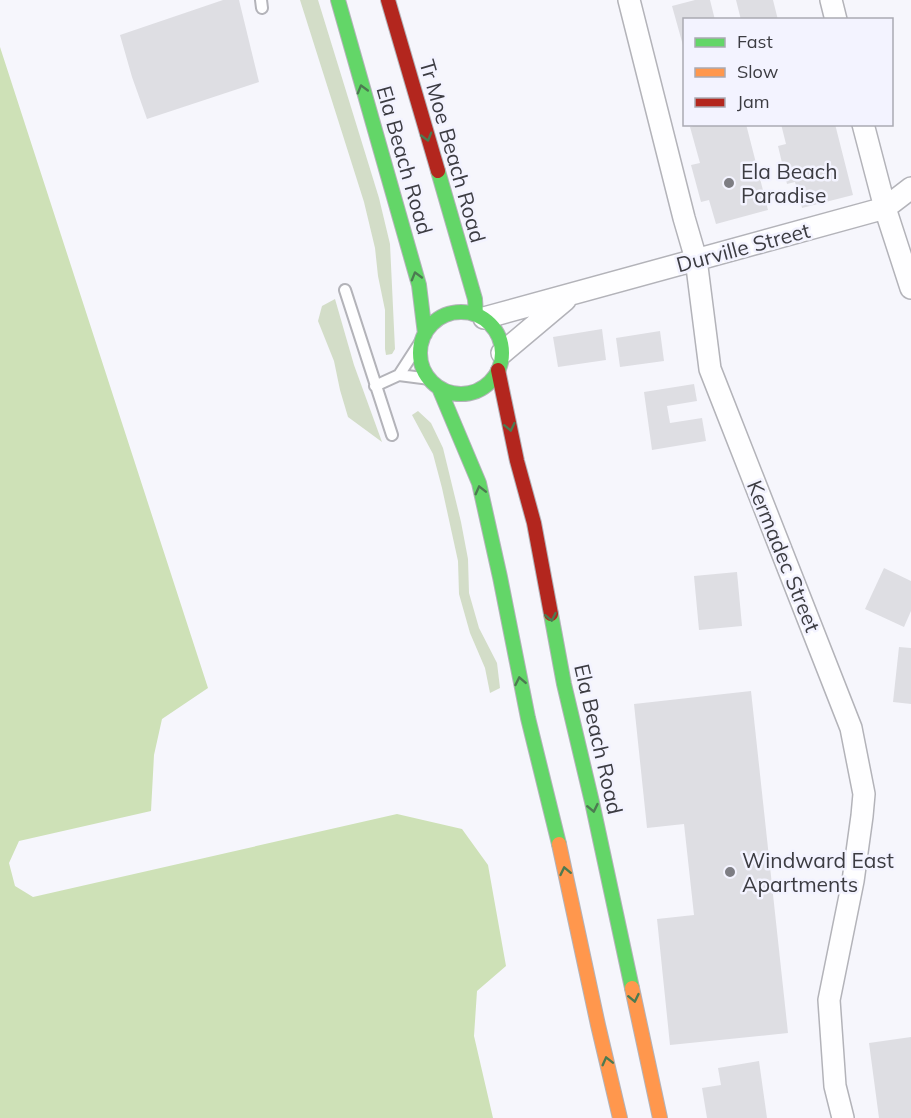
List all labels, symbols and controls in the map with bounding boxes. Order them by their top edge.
legend [683,18,893,126]
text: Fast [737,30,773,53]
street label: Tr Moe Beach Road [414,57,492,245]
text: Slow [737,60,779,83]
street label: Ela Beach Road [371,83,439,237]
one-way arrow [357,84,369,95]
text: Jam [737,90,770,113]
one-way arrow [420,131,432,142]
place label: Ela Beach Paradise [741,158,837,208]
marker: Ela Beach Paradise [722,176,736,190]
street label: Durville Street [673,217,813,277]
one-way arrow [411,271,423,282]
one-way arrow [503,422,516,432]
street label: Kermadec Street [742,476,826,636]
one-way arrow [475,485,488,495]
one-way arrow [545,613,557,622]
street label: Ela Beach Road [569,661,629,817]
one-way arrow [514,676,527,686]
one-way arrow [586,803,599,813]
place label: Windward East Apartments [742,847,894,897]
marker: Windward East Apartments [723,865,737,879]
one-way arrow [559,866,572,876]
one-way arrow [627,993,640,1003]
one-way arrow [601,1056,614,1066]

